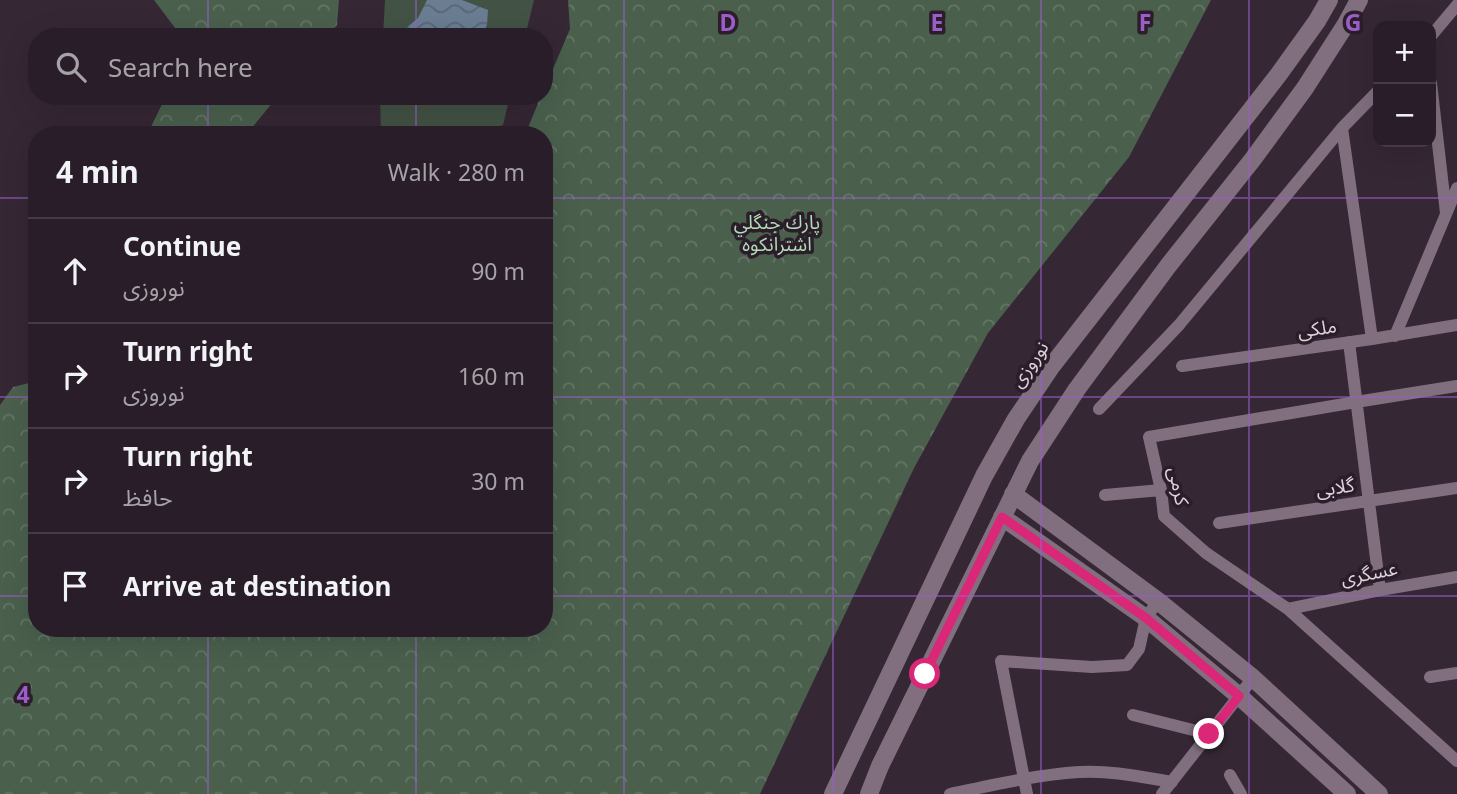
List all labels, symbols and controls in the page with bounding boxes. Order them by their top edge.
text: D [720,6,736,38]
text: E [931,6,943,38]
text: F [1139,6,1151,38]
text: G [1345,6,1361,38]
map controls [1373,21,1436,147]
button: + [1373,21,1436,84]
search box [28,28,553,105]
icon: search [52,48,90,86]
text: Search here [108,49,253,85]
button: − [1373,84,1436,147]
text: 4 min [56,151,139,192]
text: Walk · 280 m [388,156,525,188]
park label: پارك جنگلي اشترانكوه [734,209,820,257]
text: Continue [123,228,241,264]
icon: ahead [56,252,94,290]
text: 90 m [471,255,525,287]
text: نوروزی [123,271,185,303]
street label: ملکی [1296,312,1338,344]
text: Turn right [123,333,253,369]
street label: نوروزی [1004,336,1054,392]
icon: right [56,357,94,395]
text: 160 m [458,360,525,392]
text: نوروزی [123,376,185,408]
text: Turn right [123,438,253,474]
icon: right [56,462,94,500]
street label: کرمی [1162,464,1196,509]
text: 30 m [471,465,525,497]
street label: گلابی [1314,471,1357,503]
text: حافظ [123,481,173,513]
street label: عسگری [1338,555,1400,591]
icon: arrive [56,567,94,605]
text: Arrive at destination [123,568,392,604]
route start [909,658,940,689]
text: 4 [16,678,30,710]
route end [1193,718,1224,749]

